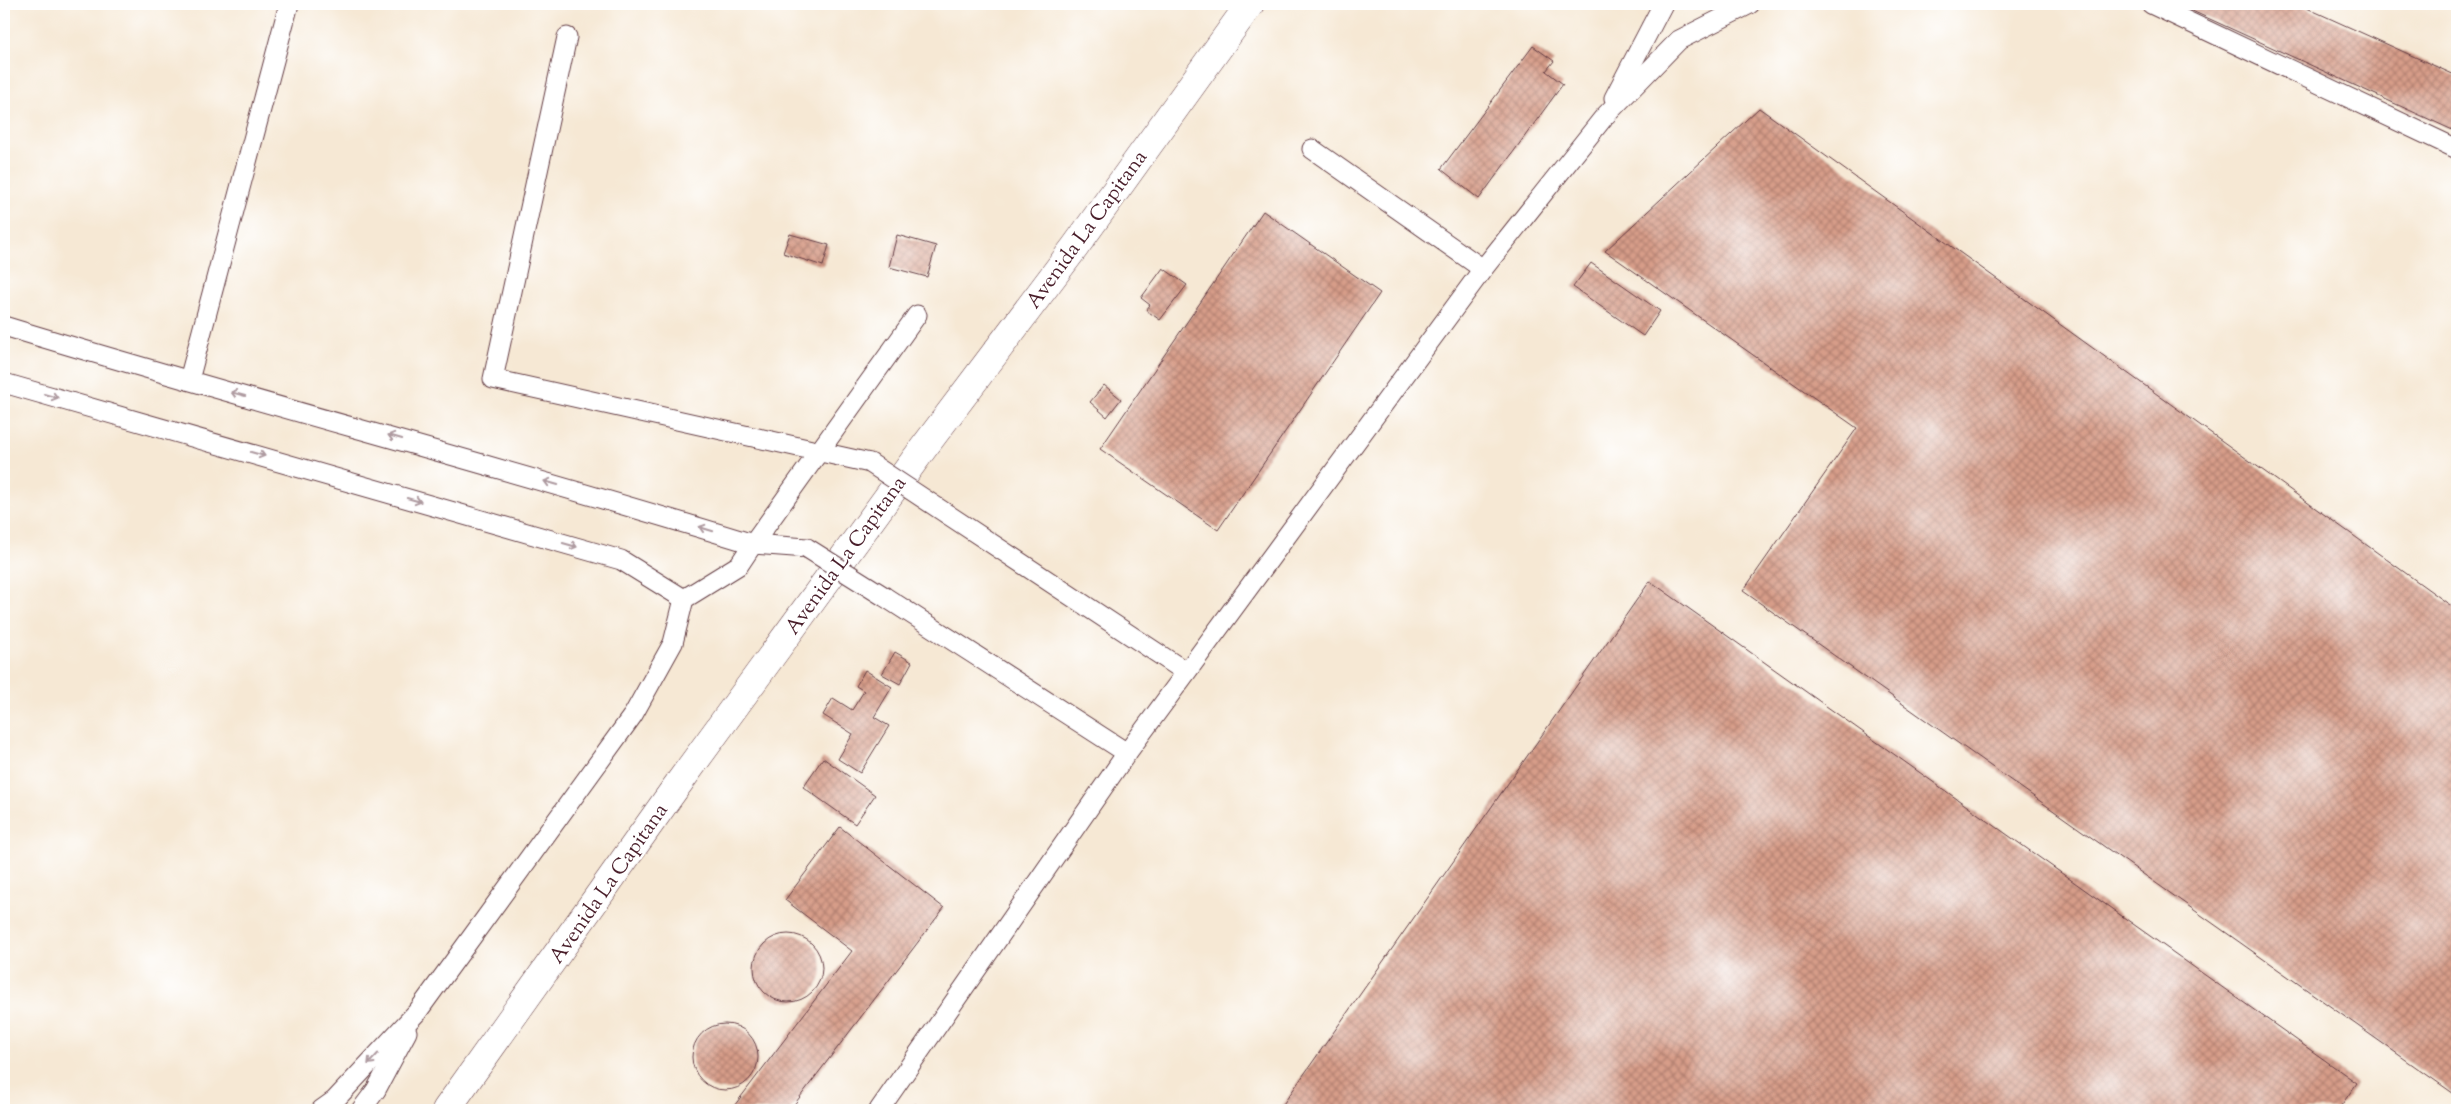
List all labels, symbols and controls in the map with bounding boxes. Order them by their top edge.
street label: Avenida La Capitana [1020,144,1156,316]
one-way arrow [230,389,246,398]
one-way arrow [42,392,58,402]
one-way arrow [387,432,403,442]
one-way arrow [249,450,265,460]
street label: Avenida La Capitana [779,470,915,642]
one-way arrow [543,477,559,487]
one-way arrow [405,495,421,505]
one-way arrow [699,524,715,534]
one-way arrow [561,541,577,550]
street label: Avenida La Capitana [543,798,677,970]
one-way arrow [367,1053,379,1066]

